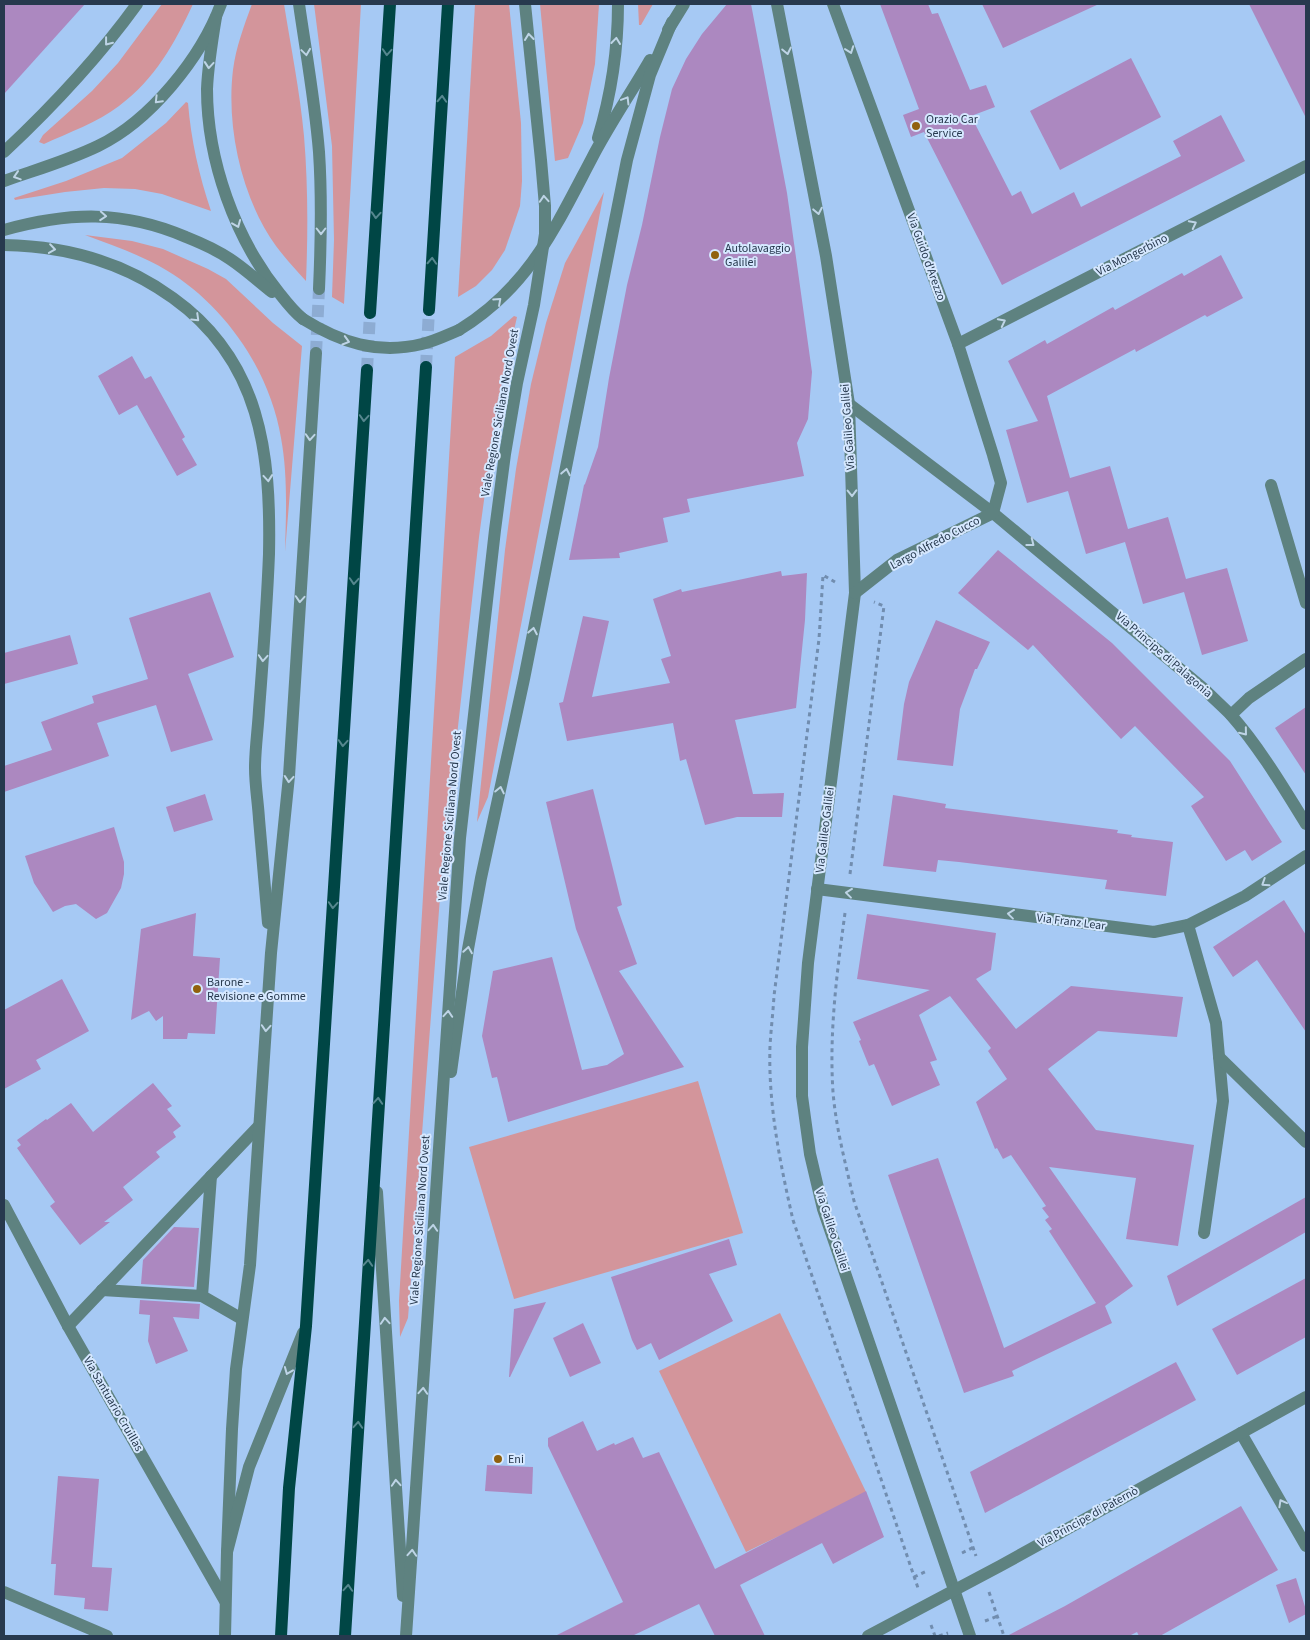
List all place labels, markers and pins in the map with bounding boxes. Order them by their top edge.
place label: Orazio Car Service [926,111,979,142]
marker: Orazio Car Service [910,120,922,132]
place label: Autolavaggio Galilei [725,240,790,271]
marker: Autolavaggio Galilei [709,249,721,261]
place label: Barone - Revisione e Gomme [207,974,306,1005]
marker: Barone - Revisione e Gomme [191,983,203,995]
place label: Eni [508,1451,524,1468]
marker: Eni [492,1453,504,1465]

